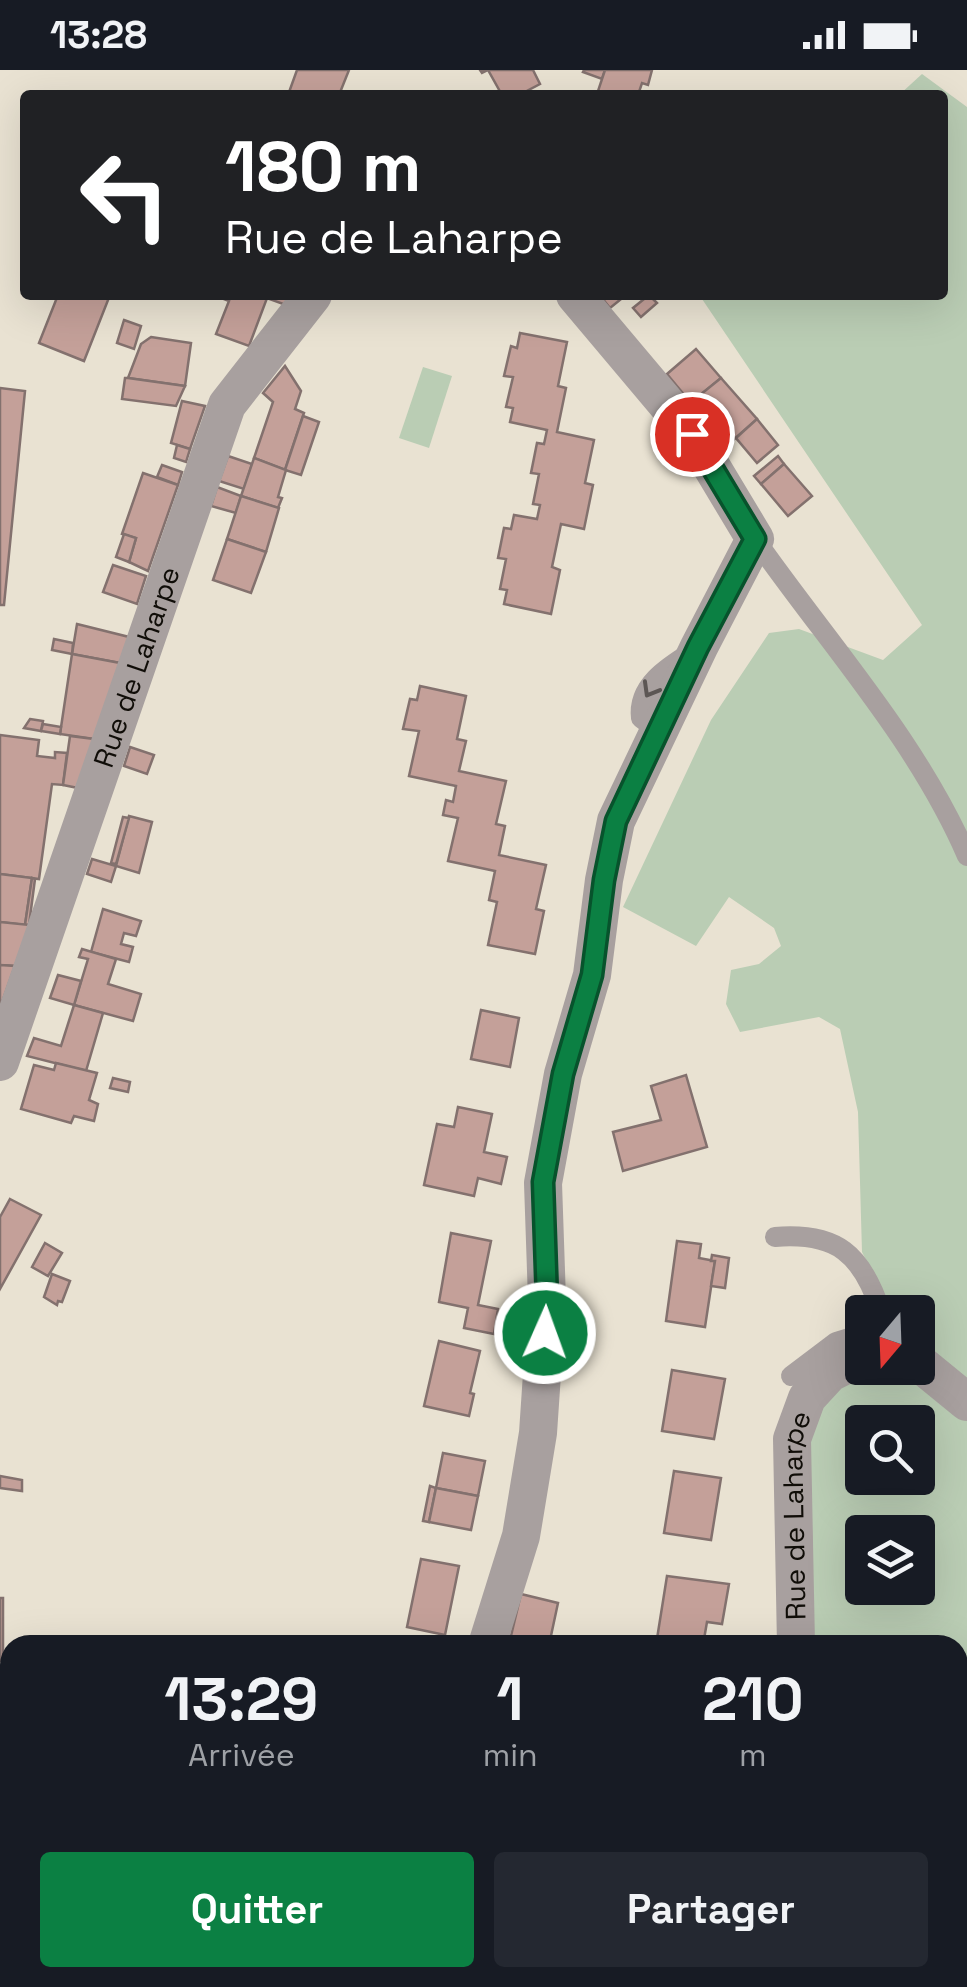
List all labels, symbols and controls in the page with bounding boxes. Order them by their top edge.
text: 13:28 [50,11,147,59]
text: 180 m [225,122,422,211]
icon: left [60,130,190,260]
text: Rue de Laharpe [225,209,563,266]
pin [650,392,735,477]
icon: arrive [665,407,720,462]
street label: Rue de Laharpe [85,562,188,772]
one-way arrow [643,679,662,697]
position arrow [493,1281,597,1385]
north arrow [845,1295,935,1385]
map controls [845,1295,935,1605]
street label: Rue de Laharpe [773,1405,819,1621]
button: search [845,1405,935,1495]
button: layers [845,1515,935,1605]
text: 13:29 [164,1661,318,1738]
text: 1 [497,1661,524,1738]
text: 210 [702,1661,804,1738]
text: Arrivée [188,1735,295,1775]
text: min [483,1735,538,1775]
text: m [739,1735,767,1775]
button: Quitter [40,1852,474,1967]
button: Partager [494,1852,928,1967]

